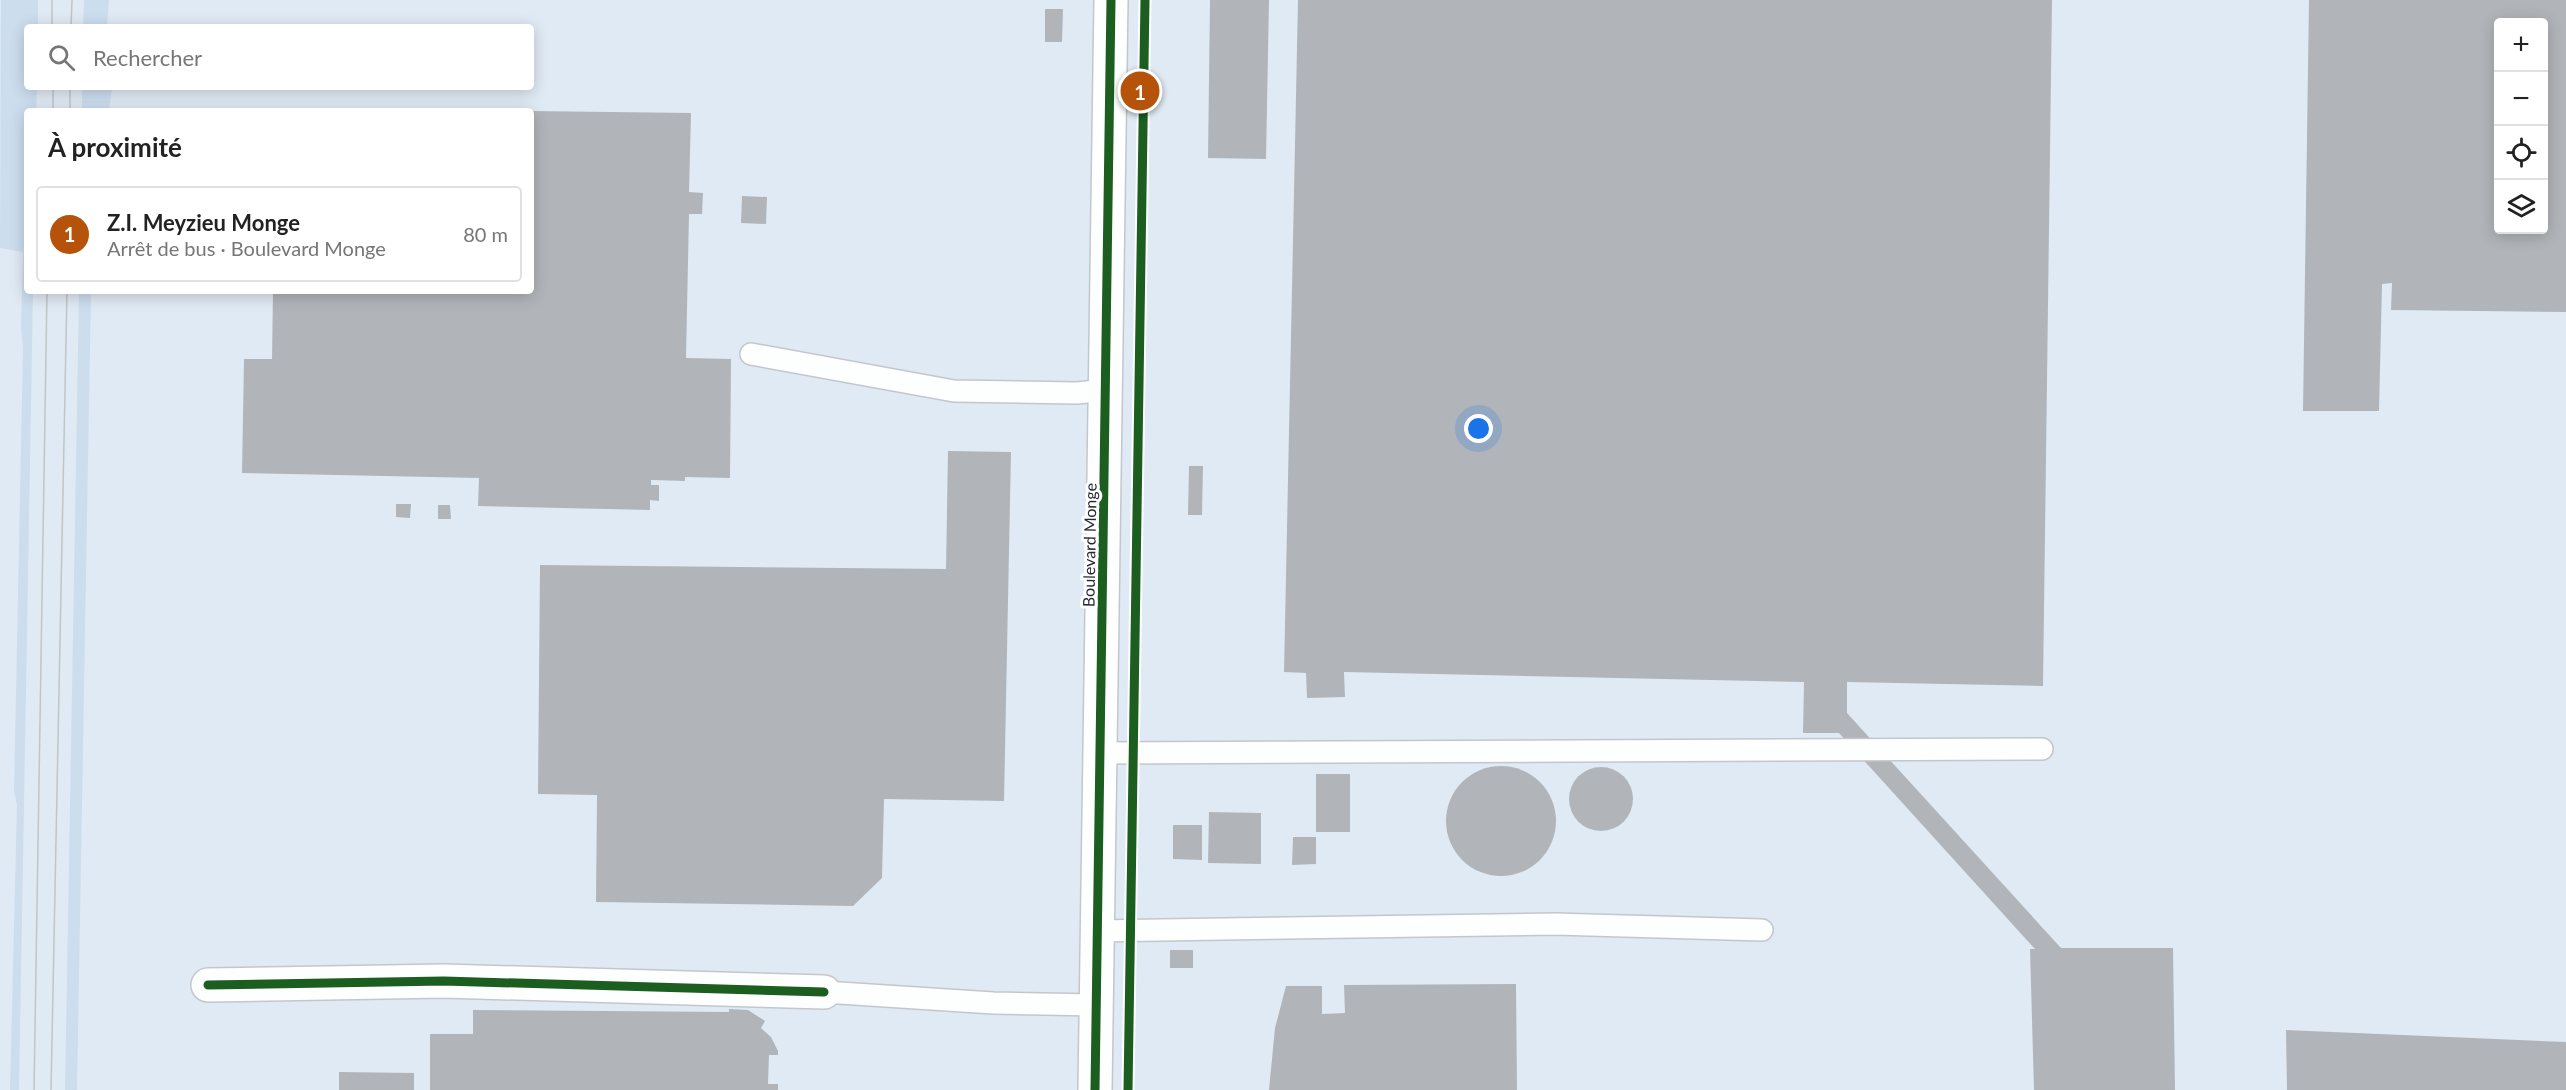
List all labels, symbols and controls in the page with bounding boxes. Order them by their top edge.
map controls [2494,18,2548,234]
button: + [2494,18,2548,72]
search box [24,24,534,90]
icon: search [45,41,78,74]
text: Rechercher [93,44,202,71]
pin: 1 [1120,68,1160,113]
button: − [2494,72,2548,126]
button: locate [2494,126,2548,180]
text: À proximité [48,131,182,163]
button: layers [2494,180,2548,234]
text: Z.I. Meyzieu Monge [107,209,300,236]
text: 1 [64,222,75,246]
text: 80 m [463,222,508,246]
text: Arrêt de bus · Boulevard Monge [107,236,386,260]
your location [1464,414,1493,443]
street label: Boulevard Monge [1078,483,1100,607]

